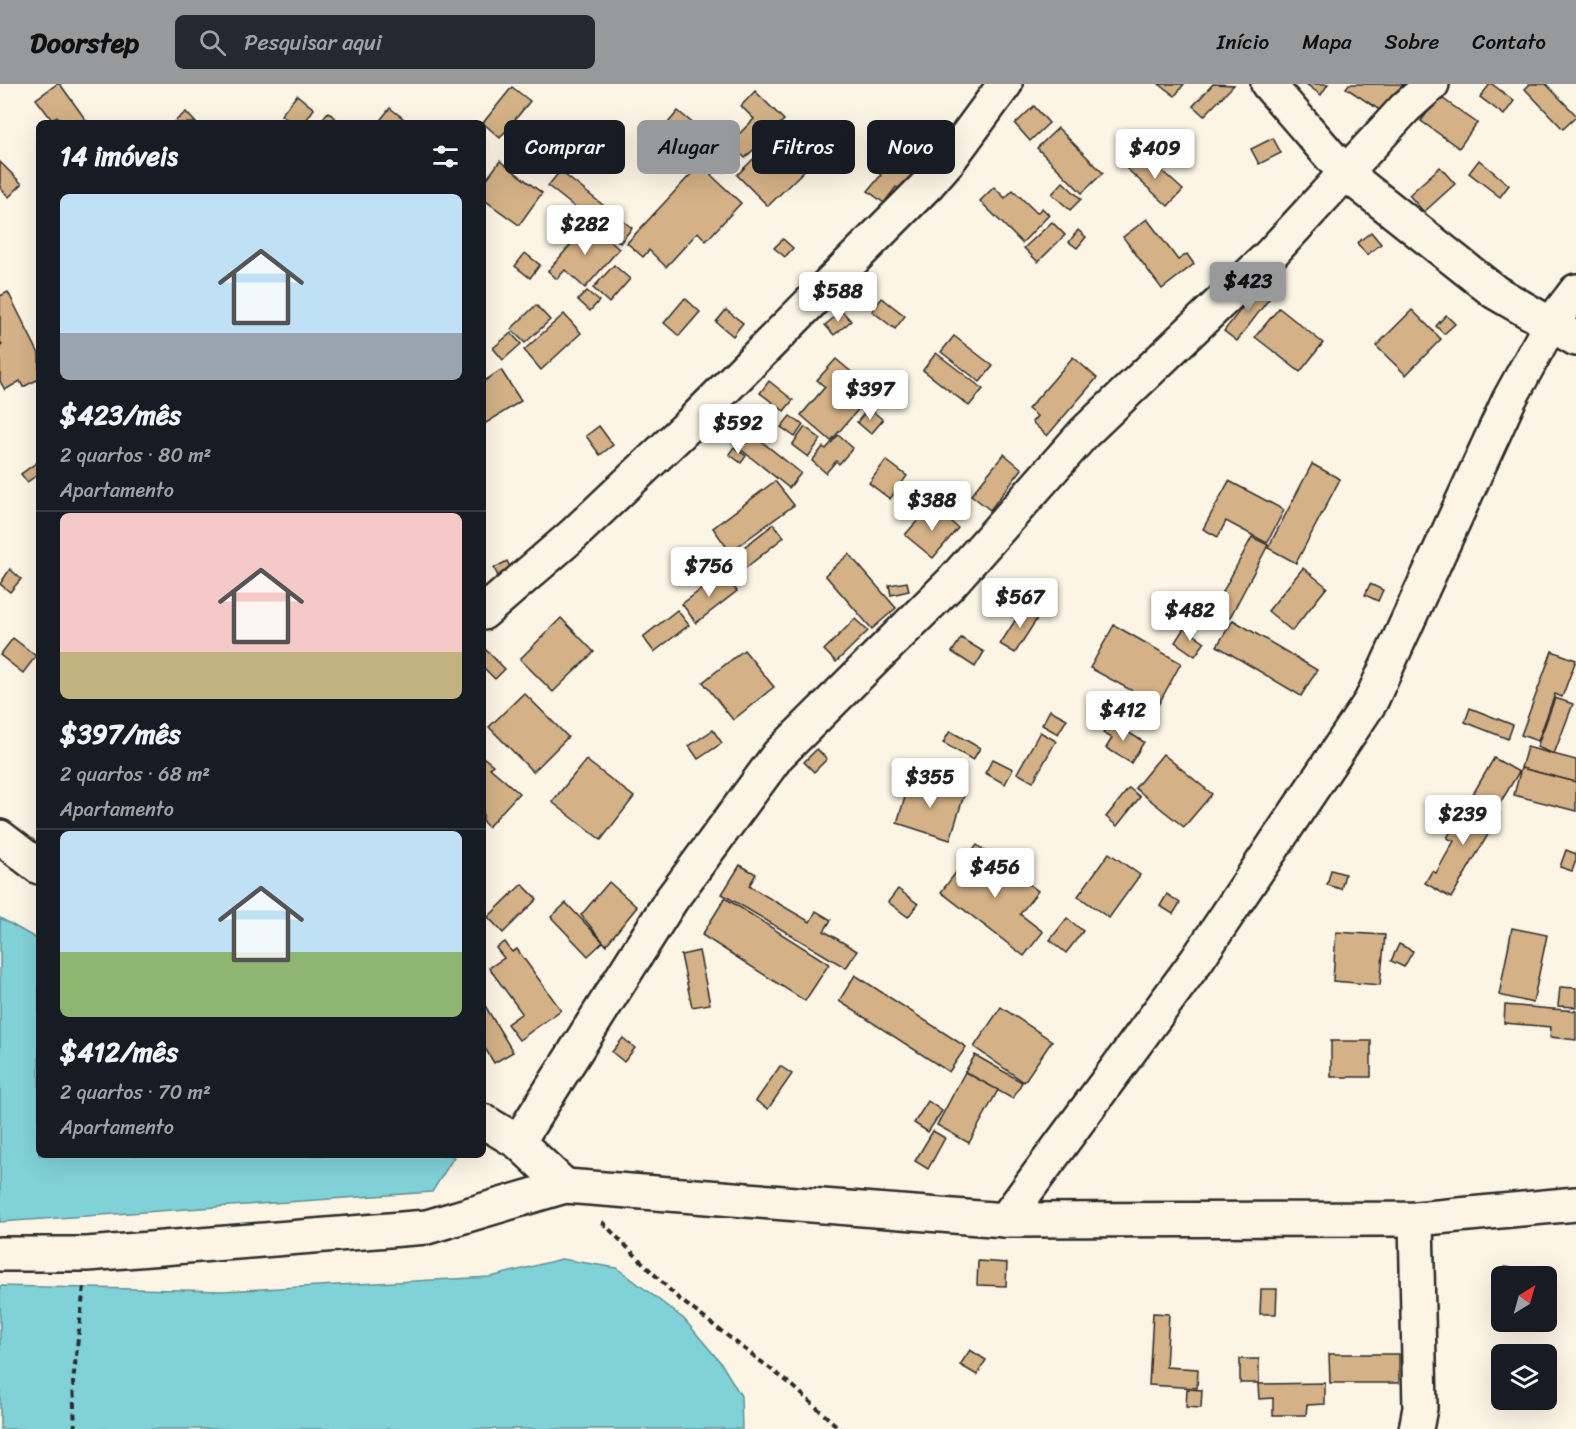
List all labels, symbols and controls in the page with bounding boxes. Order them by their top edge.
search box [175,15,595,69]
text: Doorstep [30,18,139,67]
text: Pesquisar aqui [244,23,382,62]
text: Início [1217,23,1269,61]
text: Mapa [1302,23,1352,61]
text: Sobre [1385,23,1439,61]
text: Contato [1472,23,1546,61]
icon: search [196,26,229,59]
chip: Comprar [504,120,625,174]
chip: Alugar [637,120,740,174]
chip: Filtros [752,120,855,174]
chip: Novo [867,120,955,174]
pin: $409 [1119,129,1191,180]
text: $409 [1130,131,1180,166]
text: 14 imóveis [60,133,178,179]
icon: filters [429,140,462,173]
pin: $282 [549,205,621,256]
text: $282 [561,207,609,242]
icon: home [207,233,315,341]
pin: $423 [1212,262,1284,313]
text: $423 [1224,264,1272,299]
pin: $588 [802,272,874,323]
text: $588 [813,274,863,309]
pin: $397 [834,370,906,421]
text: $397 [846,372,894,407]
text: $423/mês [60,392,181,438]
pin: $592 [702,404,774,455]
text: $592 [713,406,763,441]
text: 2 quartos · 80 m² [60,438,211,473]
text: Apartamento [60,473,174,508]
pin: $388 [896,481,968,532]
text: $388 [908,483,956,518]
pin: $756 [673,547,745,598]
text: $756 [685,549,733,584]
icon: home [207,552,315,660]
pin: $567 [984,578,1056,629]
text: $567 [996,580,1044,615]
pin: $482 [1154,591,1226,642]
text: $482 [1165,593,1215,628]
pin: $412 [1087,691,1159,742]
text: $412 [1100,693,1146,728]
text: $397/mês [60,711,181,757]
text: 2 quartos · 68 m² [60,757,210,792]
pin: $355 [894,758,966,809]
text: $355 [906,760,954,795]
text: Apartamento [60,792,174,827]
pin: $239 [1427,795,1499,846]
text: $239 [1439,797,1487,832]
pin: $456 [959,848,1031,899]
text: $456 [970,850,1020,885]
icon: home [207,870,315,978]
text: $412/mês [60,1029,178,1075]
text: 2 quartos · 70 m² [60,1075,211,1110]
text: Apartamento [60,1110,174,1145]
north arrow [1491,1266,1557,1332]
map controls [1491,1266,1557,1410]
button: layers [1491,1344,1557,1410]

